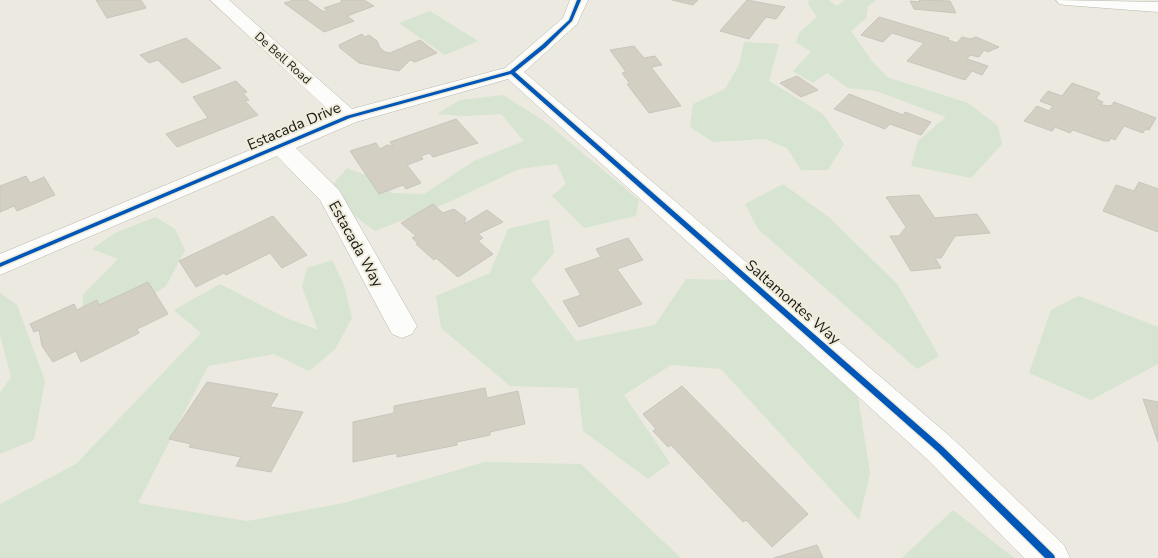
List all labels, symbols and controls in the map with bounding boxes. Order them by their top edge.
street label: De Bell Road [251,28,315,88]
street label: Estacada Drive [244,97,344,155]
street label: Estacada Way [324,197,388,291]
street label: Saltamontes Way [741,255,845,349]

